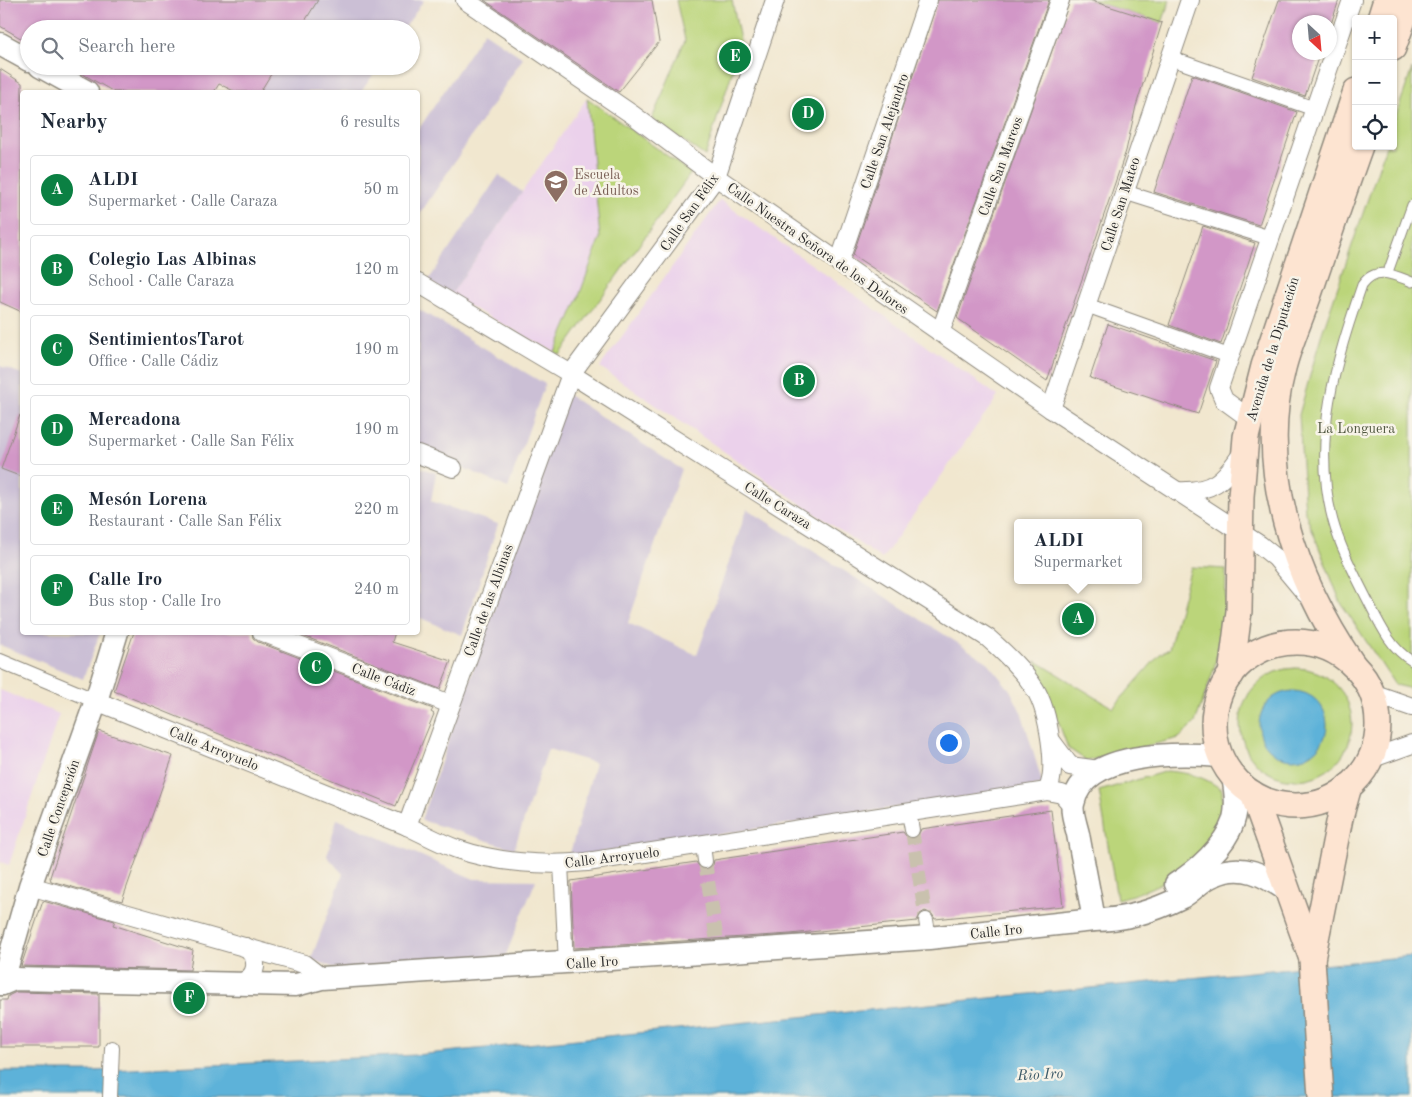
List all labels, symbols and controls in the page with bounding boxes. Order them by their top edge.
north arrow [1292,15,1337,60]
map controls [1352,15,1397,150]
button: + [1352,15,1397,60]
search box [20,20,420,75]
icon: search [38,34,66,62]
text: Search here [78,38,175,57]
pin: E [719,38,751,76]
button: − [1352,60,1397,105]
street label: Calle San Alejandro [859,72,911,191]
pin: D [792,95,824,133]
button: locate [1352,105,1397,150]
text: Nearby [40,112,108,133]
text: 6 results [340,115,400,131]
street label: Calle San Marcos [976,115,1025,218]
street label: Calle San Mateo [1099,155,1143,253]
place label: Escuela de Adultos [574,168,639,198]
school or university icon: Escuela de Adultos [543,169,569,203]
text: ALDI [88,171,138,190]
street label: Calle San Félix [658,171,722,254]
street label: Calle Nuestra Señora de los Dolores [724,181,911,317]
text: A [51,182,63,198]
text: 50 m [363,182,399,198]
text: Supermarket · Calle Caraza [88,194,278,210]
text: Colegio Las Albinas [88,251,256,270]
text: B [51,262,63,278]
text: 120 m [354,262,399,278]
text: School · Calle Caraza [88,274,234,290]
street label: Avenida de la Diputación [1244,275,1302,423]
text: SentimientosTarot [88,331,244,350]
text: C [52,342,62,358]
text: 190 m [354,342,399,358]
text: Office · Calle Cádiz [88,354,218,370]
pin: B [783,362,815,400]
text: Mercadona [88,411,181,430]
text: D [51,422,63,438]
text: 190 m [354,422,399,438]
park label: La Longuera [1317,422,1395,436]
text: Supermarket · Calle San Félix [88,434,295,450]
street label: Calle Caraza [741,480,814,532]
text: Mesón Lorena [88,491,207,510]
text: E [51,502,63,518]
text: 220 m [354,502,399,518]
text: Restaurant · Calle San Félix [88,514,282,530]
popup [1014,519,1142,584]
text: ALDI [1033,532,1084,551]
street label: Calle de las Albinas [462,542,516,658]
text: Supermarket [1033,555,1123,571]
text: Calle Iro [88,571,162,590]
text: F [52,582,62,598]
text: 240 m [354,582,399,598]
text: Bus stop · Calle Iro [88,594,221,610]
pin: A [1062,600,1094,638]
pin: C [300,649,332,687]
street label: Calle Cádiz [350,661,418,699]
street label: Calle Arroyuelo [167,725,261,773]
your location [936,730,962,756]
street label: Calle Concepción [36,757,82,859]
street label: Calle Arroyuelo [564,845,660,871]
street label: Calle Iro [969,922,1023,942]
street label: Calle Iro [565,954,619,972]
pin: F [173,979,205,1017]
water label: Rio Iro [1016,1067,1064,1084]

